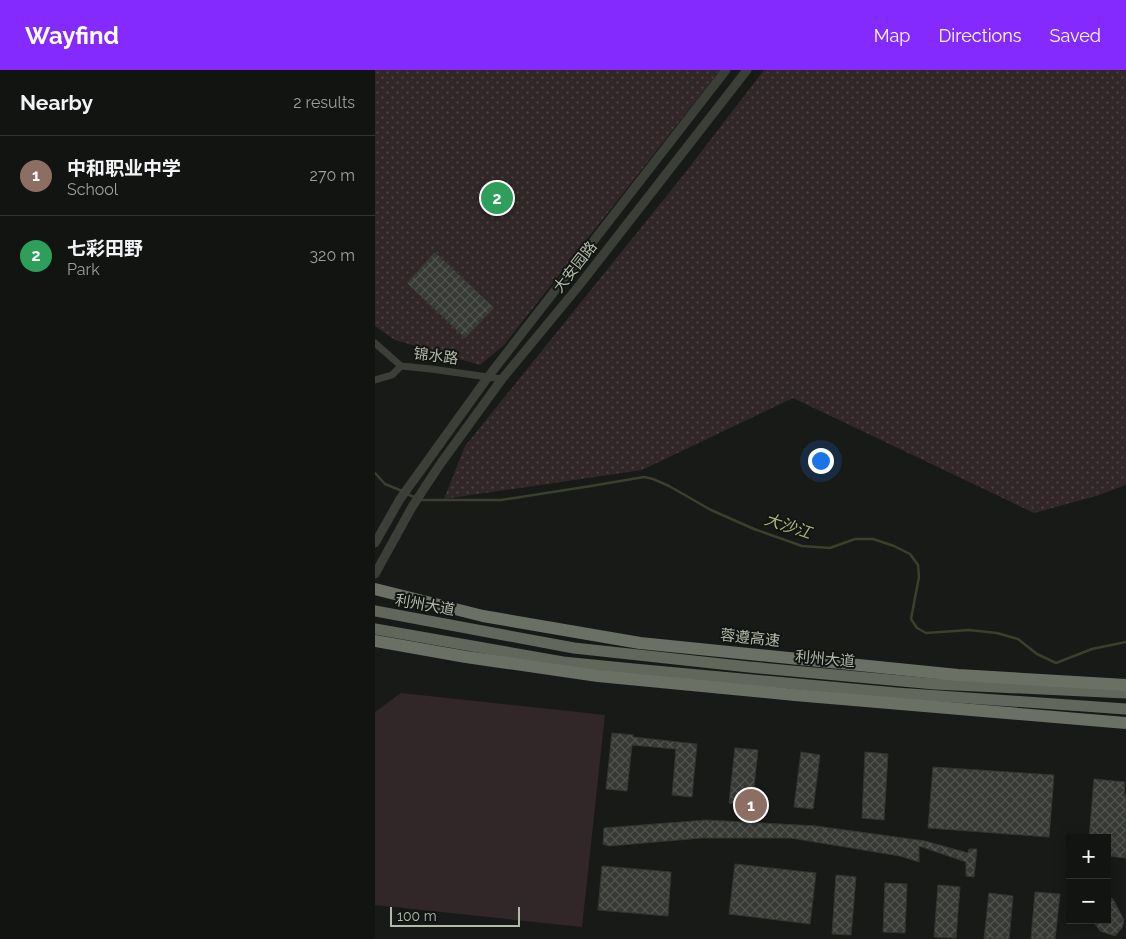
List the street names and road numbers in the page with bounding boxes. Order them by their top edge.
street label: 大安园路 [549,238,601,296]
street label: 锦水路 [413,344,459,368]
street label: 利州大道 [394,591,456,619]
street label: 蓉遵高速 [719,626,781,650]
street label: 利州大道 [794,647,856,671]

